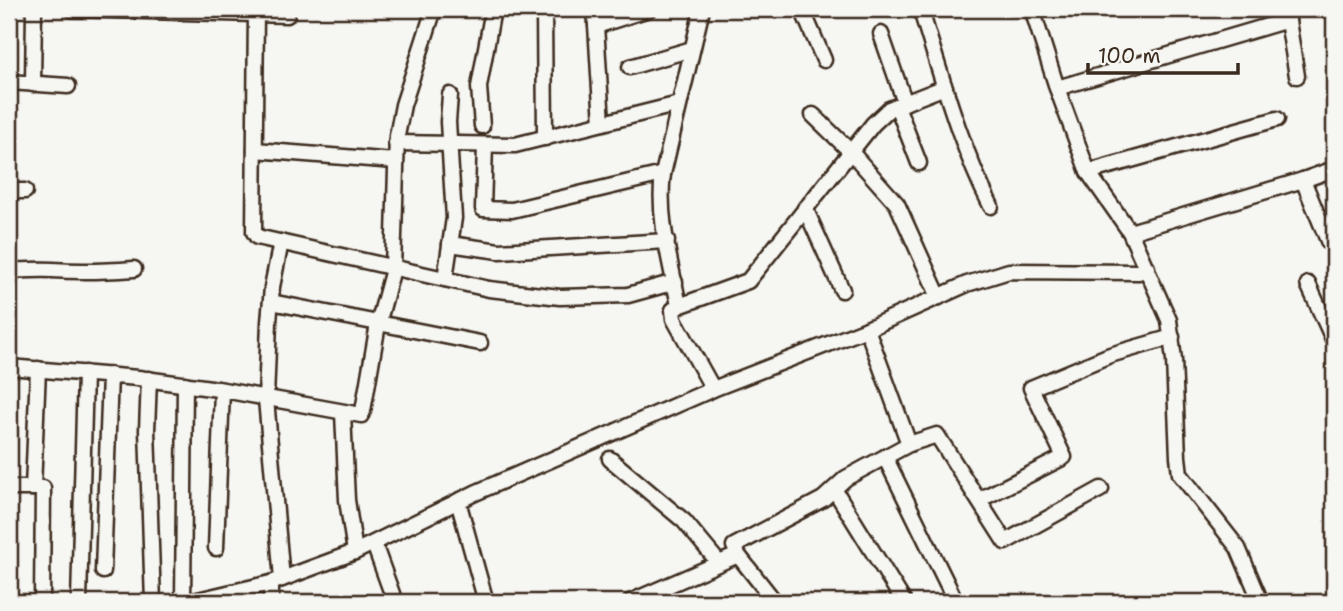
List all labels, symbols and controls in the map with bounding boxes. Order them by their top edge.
scale bar [1088,32,1238,76]
text: 100 m [1098,42,1161,70]

